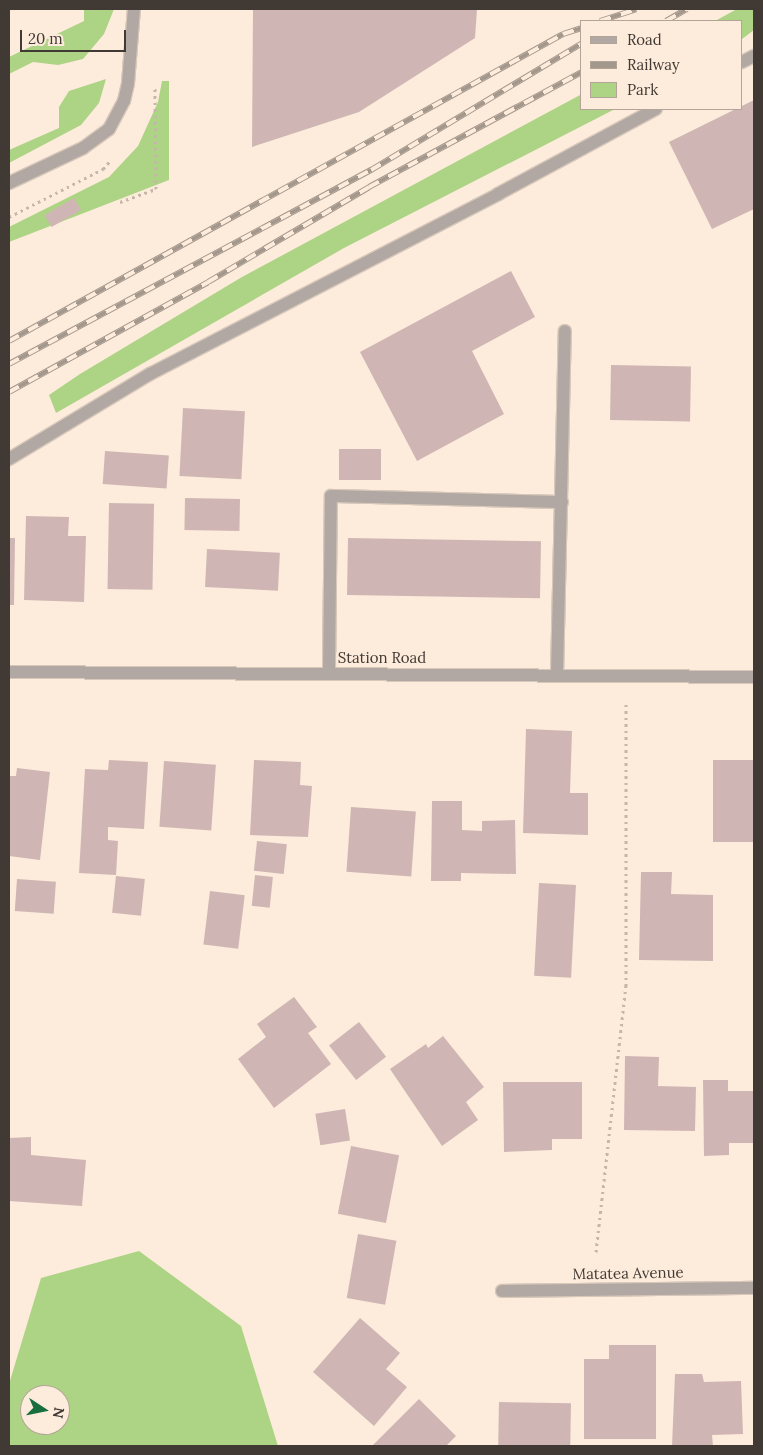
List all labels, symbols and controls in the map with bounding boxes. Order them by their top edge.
scale bar [22,20,129,52]
legend [580,20,743,110]
text: 20 m [28,29,63,48]
text: Road [627,30,662,49]
text: Railway [627,55,680,74]
text: Park [627,80,658,99]
street label: Station Road [338,649,426,667]
street label: Matatea Avenue [572,1263,684,1283]
north arrow [20,1385,70,1435]
text: N [49,1406,69,1420]

